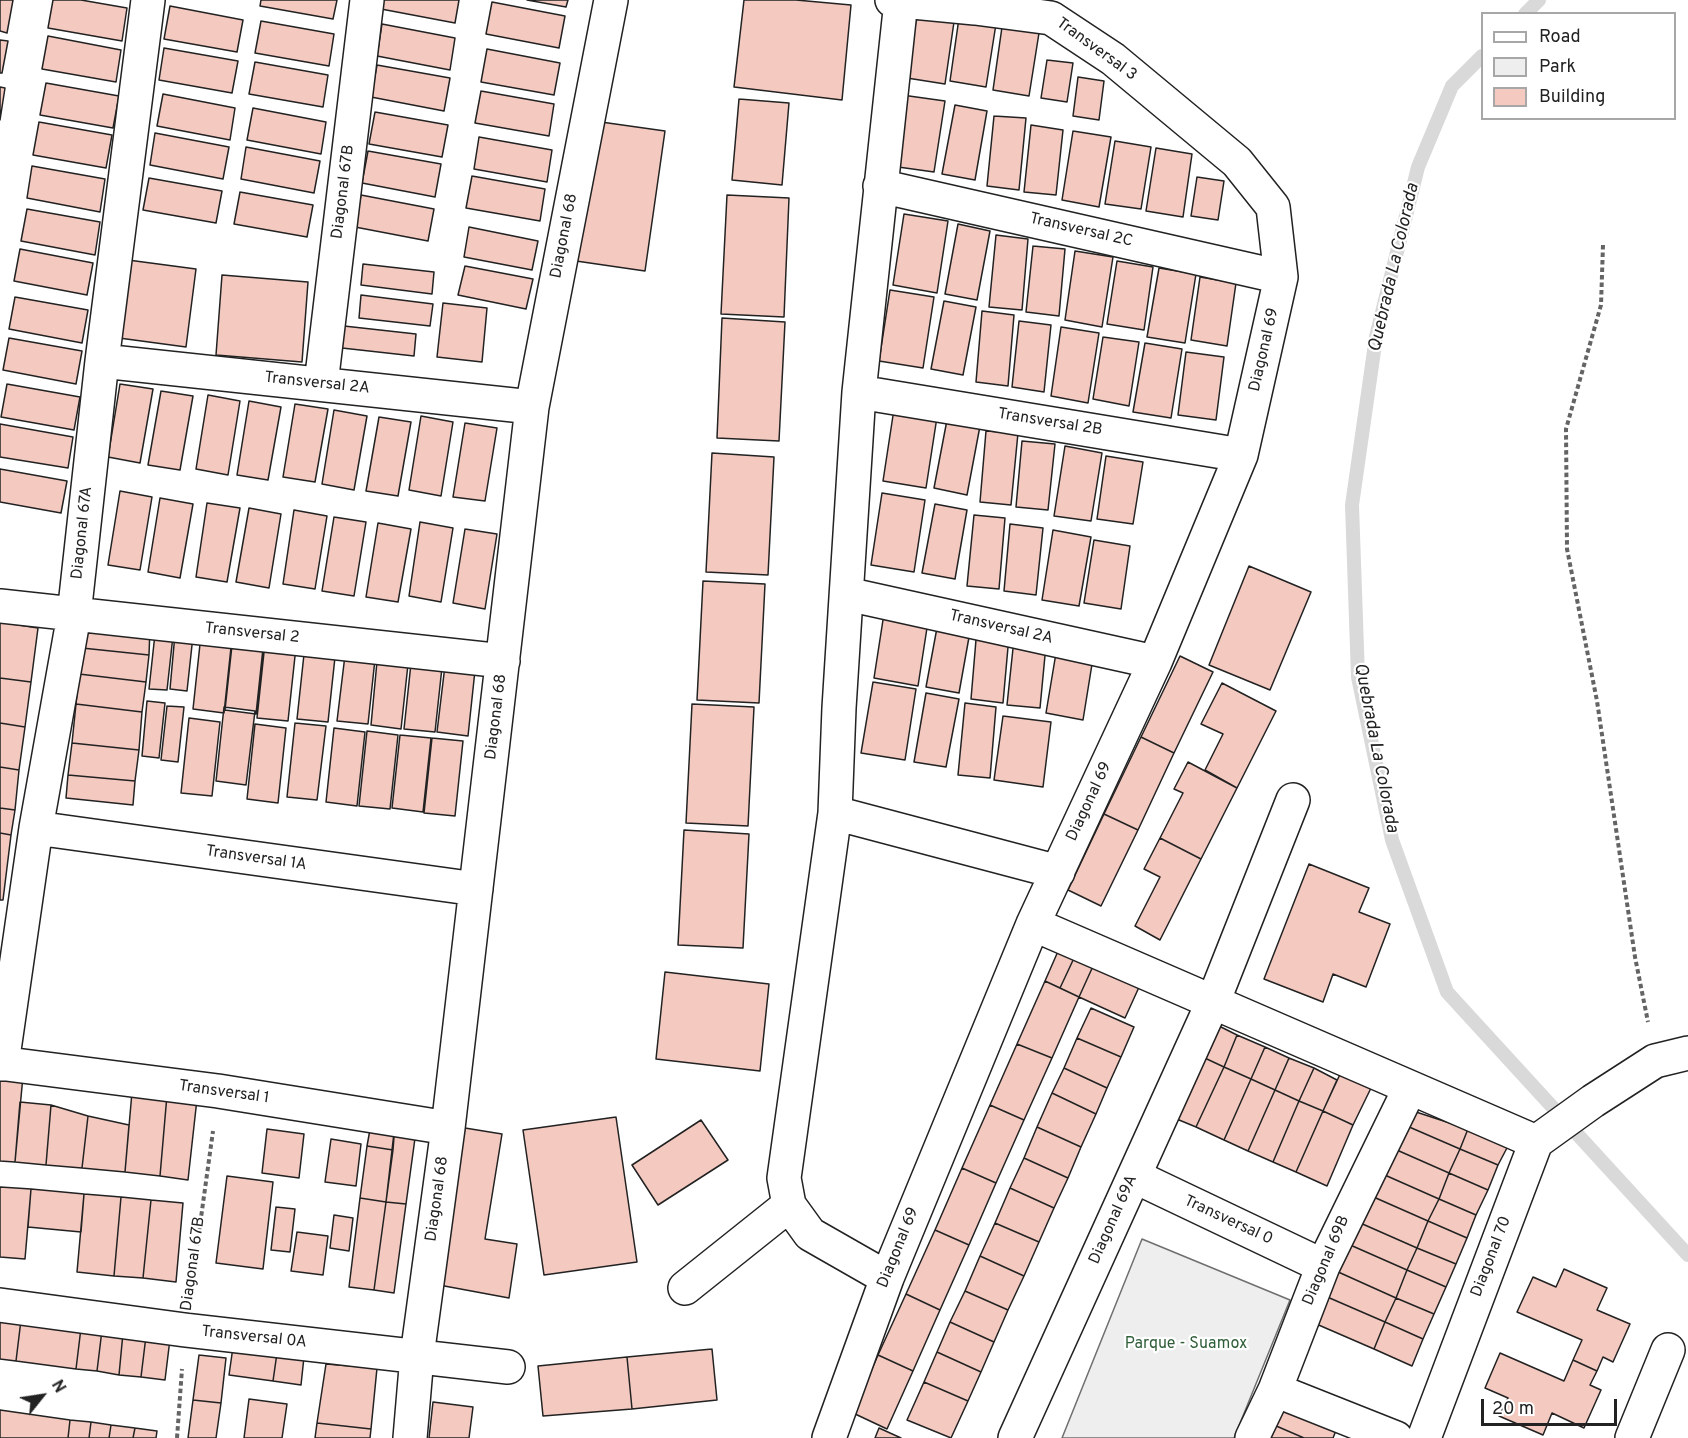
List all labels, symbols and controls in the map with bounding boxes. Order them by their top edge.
legend [1481,12,1676,120]
street label: Transversal 3 [1052,14,1140,86]
text: Road [1539,26,1581,49]
text: Park [1539,56,1576,79]
text: Building [1539,86,1605,109]
street label: Diagonal 67B [329,144,359,240]
water label: Quebrada La Colorada [1365,182,1425,354]
street label: Diagonal 68 [547,192,583,280]
street label: Transversal 2C [1027,210,1135,252]
street label: Diagonal 69 [1246,306,1284,394]
street label: Transversal 2A [263,369,371,399]
street label: Transversal 2B [996,405,1104,441]
street label: Diagonal 67A [69,486,97,580]
street label: Transversal 2A [947,607,1055,649]
street label: Transversal 2 [204,619,300,649]
water label: Quebrada La Colorada [1348,661,1402,835]
street label: Diagonal 68 [482,673,512,761]
street label: Diagonal 69 [1063,759,1117,845]
street label: Transversal 1A [204,842,308,876]
street label: Transversal 1 [177,1077,271,1109]
street label: Diagonal 68 [422,1155,454,1243]
street label: Diagonal 69A [1086,1172,1142,1268]
street label: Transversal 0 [1181,1192,1275,1250]
street label: Diagonal 69 [874,1205,924,1291]
street label: Diagonal 69B [1299,1213,1355,1309]
street label: Diagonal 70 [1468,1214,1516,1300]
street label: Diagonal 67B [178,1216,210,1312]
street label: Transversal 0A [200,1323,308,1353]
park label: Parque - Suamox [1125,1335,1247,1355]
north arrow [12,1366,72,1426]
text: N [46,1377,69,1397]
scale bar [1484,1387,1620,1425]
text: 20 m [1492,1398,1534,1421]

